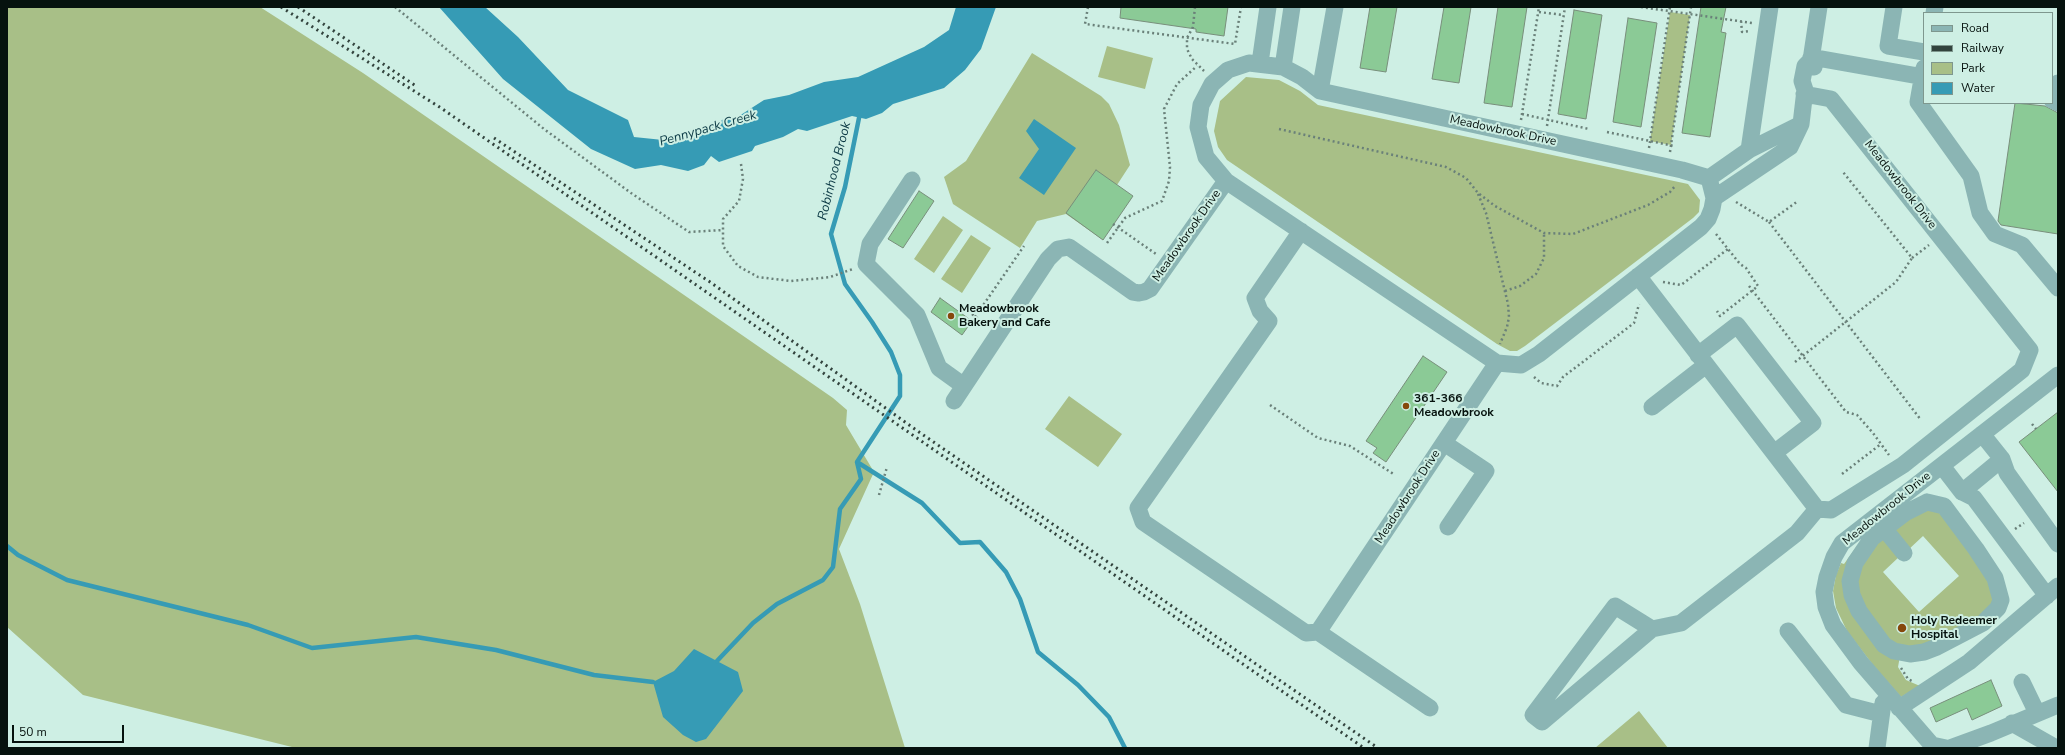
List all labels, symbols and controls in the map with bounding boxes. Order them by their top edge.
legend [1923,12,2053,104]
text: Road [1961,20,1989,36]
text: Railway [1961,40,2004,56]
text: Park [1961,60,1985,76]
text: Water [1961,80,1995,96]
water label: Pennypack Creek [658,108,758,150]
street label: Meadowbrook Drive [1448,113,1558,149]
water label: Robinhood Brook [815,120,855,222]
street label: Meadowbrook Drive [1861,138,1939,232]
street label: Meadowbrook Drive [1150,187,1224,285]
place label: Meadowbrook Bakery and Cafe [959,302,1050,330]
marker: Meadowbrook Bakery and Cafe [946,311,956,321]
place label: 361-366 Meadowbrook [1414,392,1494,420]
marker: 361-366 Meadowbrook [1401,401,1411,411]
street label: Meadowbrook Drive [1372,447,1444,547]
street label: Meadowbrook Drive [1840,469,1934,549]
place label: Holy Redeemer Hospital [1911,614,1997,642]
marker: Holy Redeemer Hospital [1896,622,1908,634]
scale bar [14,717,126,743]
text: 50 m [19,724,47,740]

